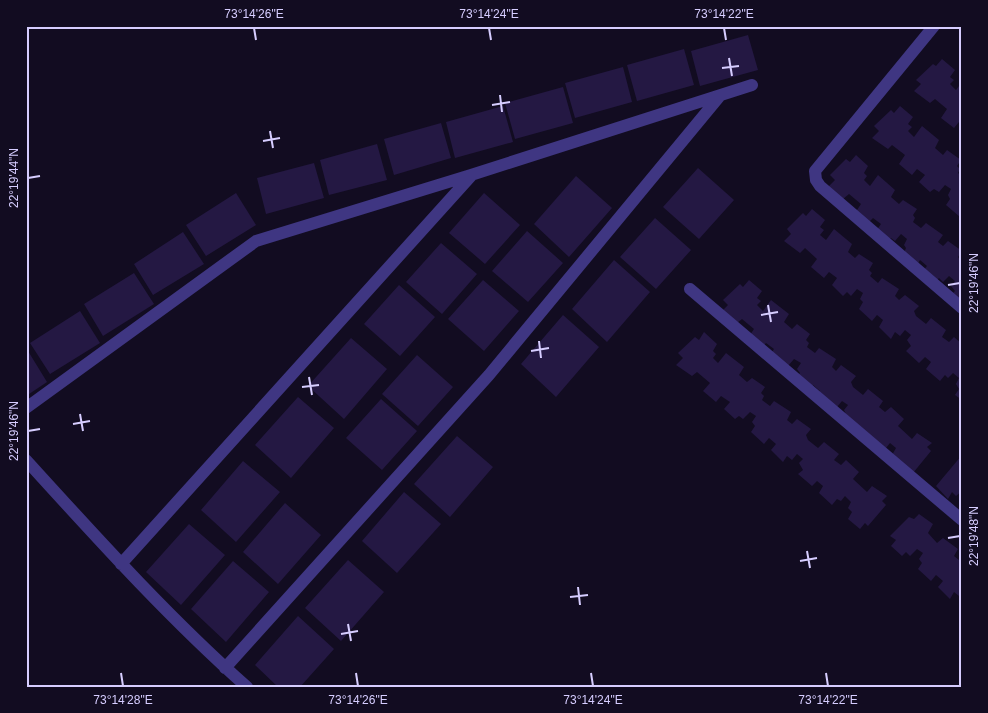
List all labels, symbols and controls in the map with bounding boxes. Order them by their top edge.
text: 73°14'26"E [224,7,284,21]
text: 73°14'24"E [459,7,519,21]
text: 73°14'22"E [694,7,754,21]
text: 22°19'44"N [7,148,21,208]
text: 22°19'46"N [967,253,981,313]
text: 22°19'46"N [7,401,21,461]
text: 22°19'48"N [967,506,981,566]
text: 73°14'28"E [93,693,153,707]
text: 73°14'26"E [328,693,388,707]
text: 73°14'24"E [563,693,623,707]
text: 73°14'22"E [798,693,858,707]

